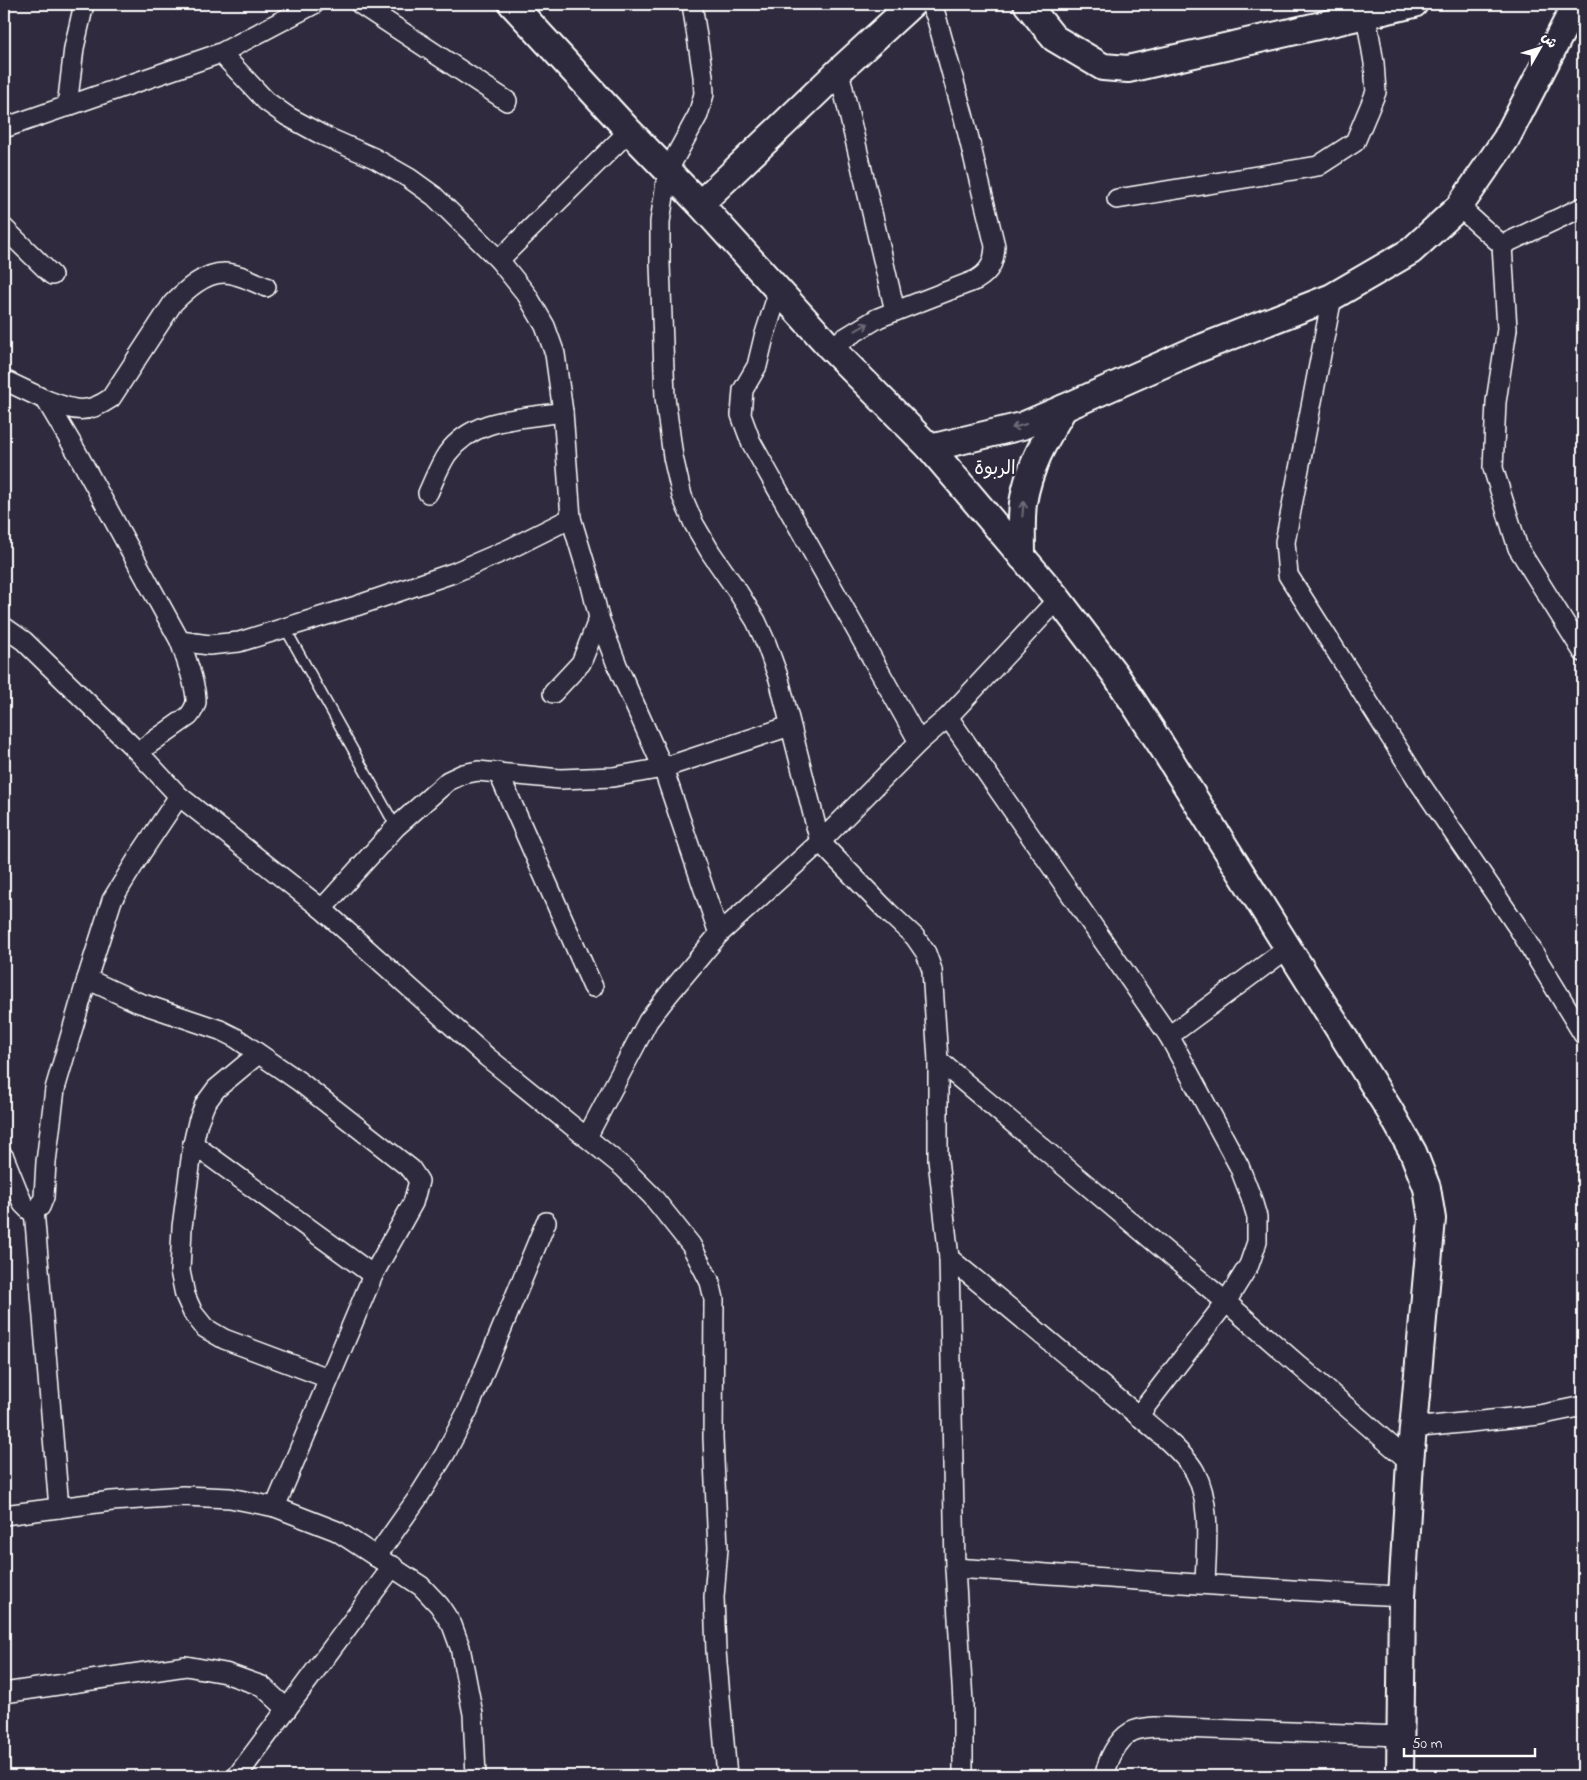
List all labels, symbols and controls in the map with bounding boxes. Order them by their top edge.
north arrow [1514,22,1564,72]
text: ش [1536,28,1562,53]
one-way arrow [854,322,869,332]
one-way arrow [1011,422,1027,431]
district label: الربوة [974,456,1016,483]
one-way arrow [1019,501,1028,517]
scale bar [1404,1725,1536,1757]
text: 50 m [1412,1733,1443,1755]

